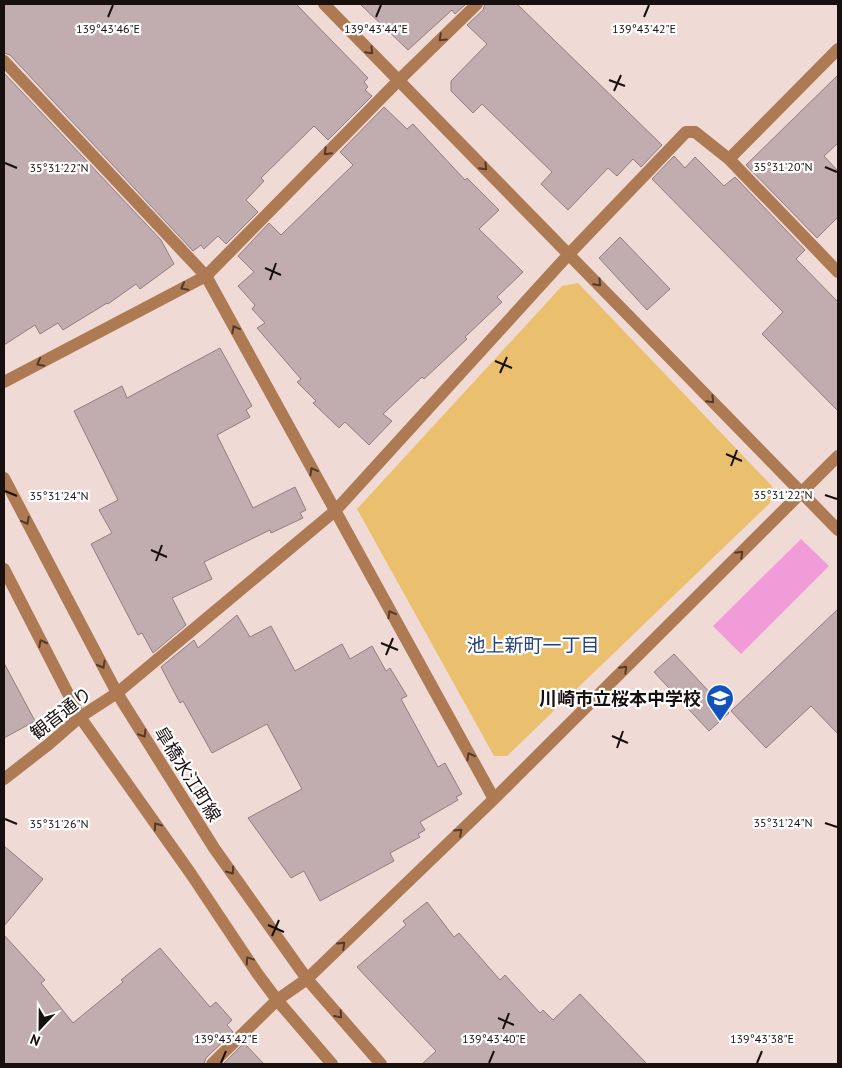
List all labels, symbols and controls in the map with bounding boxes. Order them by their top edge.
text: 139°43'46"E [76,21,140,36]
text: 139°43'44"E [344,21,408,36]
text: 139°43'42"E [612,21,676,36]
one-way arrow [439,32,448,41]
one-way arrow [364,45,373,54]
one-way arrow [324,147,333,156]
text: 35°31'20"N [753,159,813,174]
text: 35°31'22"N [29,160,89,175]
one-way arrow [478,161,487,170]
one-way arrow [592,277,601,286]
one-way arrow [180,281,189,291]
one-way arrow [231,325,241,334]
one-way arrow [36,357,45,367]
one-way arrow [705,394,714,403]
one-way arrow [309,468,319,477]
text: 35°31'22"N [753,487,813,502]
text: 35°31'24"N [29,488,89,503]
one-way arrow [20,515,30,524]
one-way arrow [734,551,743,560]
one-way arrow [388,610,398,619]
district label: 池上新町一丁目 [466,633,600,657]
one-way arrow [38,639,48,648]
one-way arrow [96,659,106,668]
one-way arrow [619,666,628,675]
street label: 観音通り [26,682,96,744]
school or university icon: 川崎市立桜本中学校 [705,683,735,722]
place label: 川崎市立桜本中学校 [539,687,701,710]
street label: 皐橋水江町線 [150,722,226,826]
one-way arrow [136,729,146,738]
one-way arrow [466,752,476,761]
text: 35°31'24"N [753,815,813,830]
text: 35°31'26"N [29,816,89,831]
one-way arrow [154,822,163,832]
one-way arrow [453,829,462,838]
one-way arrow [225,865,234,875]
one-way arrow [336,942,345,951]
one-way arrow [245,956,255,965]
north arrow [15,1003,65,1053]
one-way arrow [333,1010,342,1019]
text: N [27,1030,43,1050]
text: 139°43'42"E [194,1031,258,1046]
text: 139°43'40"E [462,1031,526,1046]
text: 139°43'38"E [730,1031,794,1046]

